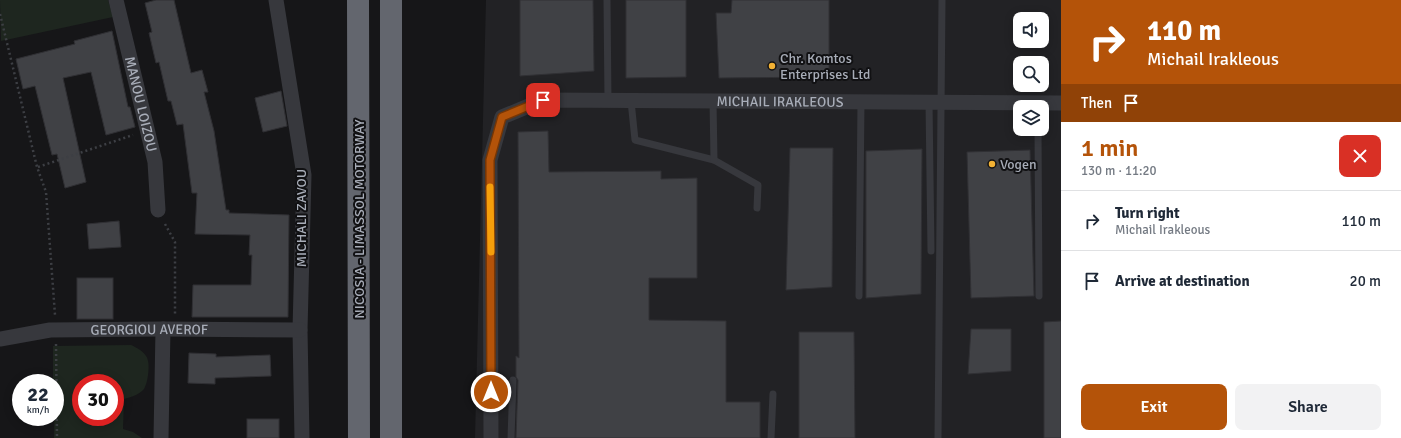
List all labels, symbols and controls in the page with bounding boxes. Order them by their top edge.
map controls [1013,12,1049,136]
button: sound [1013,12,1049,48]
text: 110 m [1147,14,1221,48]
icon: right [1081,16,1133,68]
text: Michail Irakleous [1147,48,1279,70]
place label: Chr. Komtos Enterprises Ltd [780,50,870,83]
street label: MANOU LOIZOU [121,55,161,153]
button: search [1013,56,1049,92]
marker: Chr. Komtos Enterprises Ltd [767,61,777,71]
pin [526,83,560,117]
icon: arrive [532,89,554,111]
icon: arrive [1120,92,1142,114]
street label: MICHAIL IRAKLEOUS [716,93,844,110]
text: Then [1081,94,1112,112]
button: layers [1013,100,1049,136]
street label: NICOSIA - LIMASSOL MOTORWAY [351,119,368,319]
text: 1 min [1081,133,1138,163]
button: close [1339,135,1381,177]
place label: Vogen [1000,156,1037,173]
marker: Vogen [987,159,997,169]
text: 130 m · 11:20 [1081,163,1157,179]
street label: MICHALI ZAVOU [293,169,310,267]
text: Turn right [1115,204,1180,222]
icon: right [1081,210,1103,232]
text: 110 m [1341,212,1381,230]
text: Michail Irakleous [1115,222,1210,238]
icon: arrive [1081,270,1103,292]
text: Arrive at destination [1115,272,1250,290]
text: 20 m [1350,272,1381,290]
street label: GEORGIOU AVEROF [90,320,208,338]
position arrow [470,371,512,413]
speed limit sign: 30 [72,374,124,426]
text: 22 [27,382,49,407]
button: Exit [1081,384,1227,430]
button: Share [1235,384,1381,430]
text: km/h [27,404,49,416]

